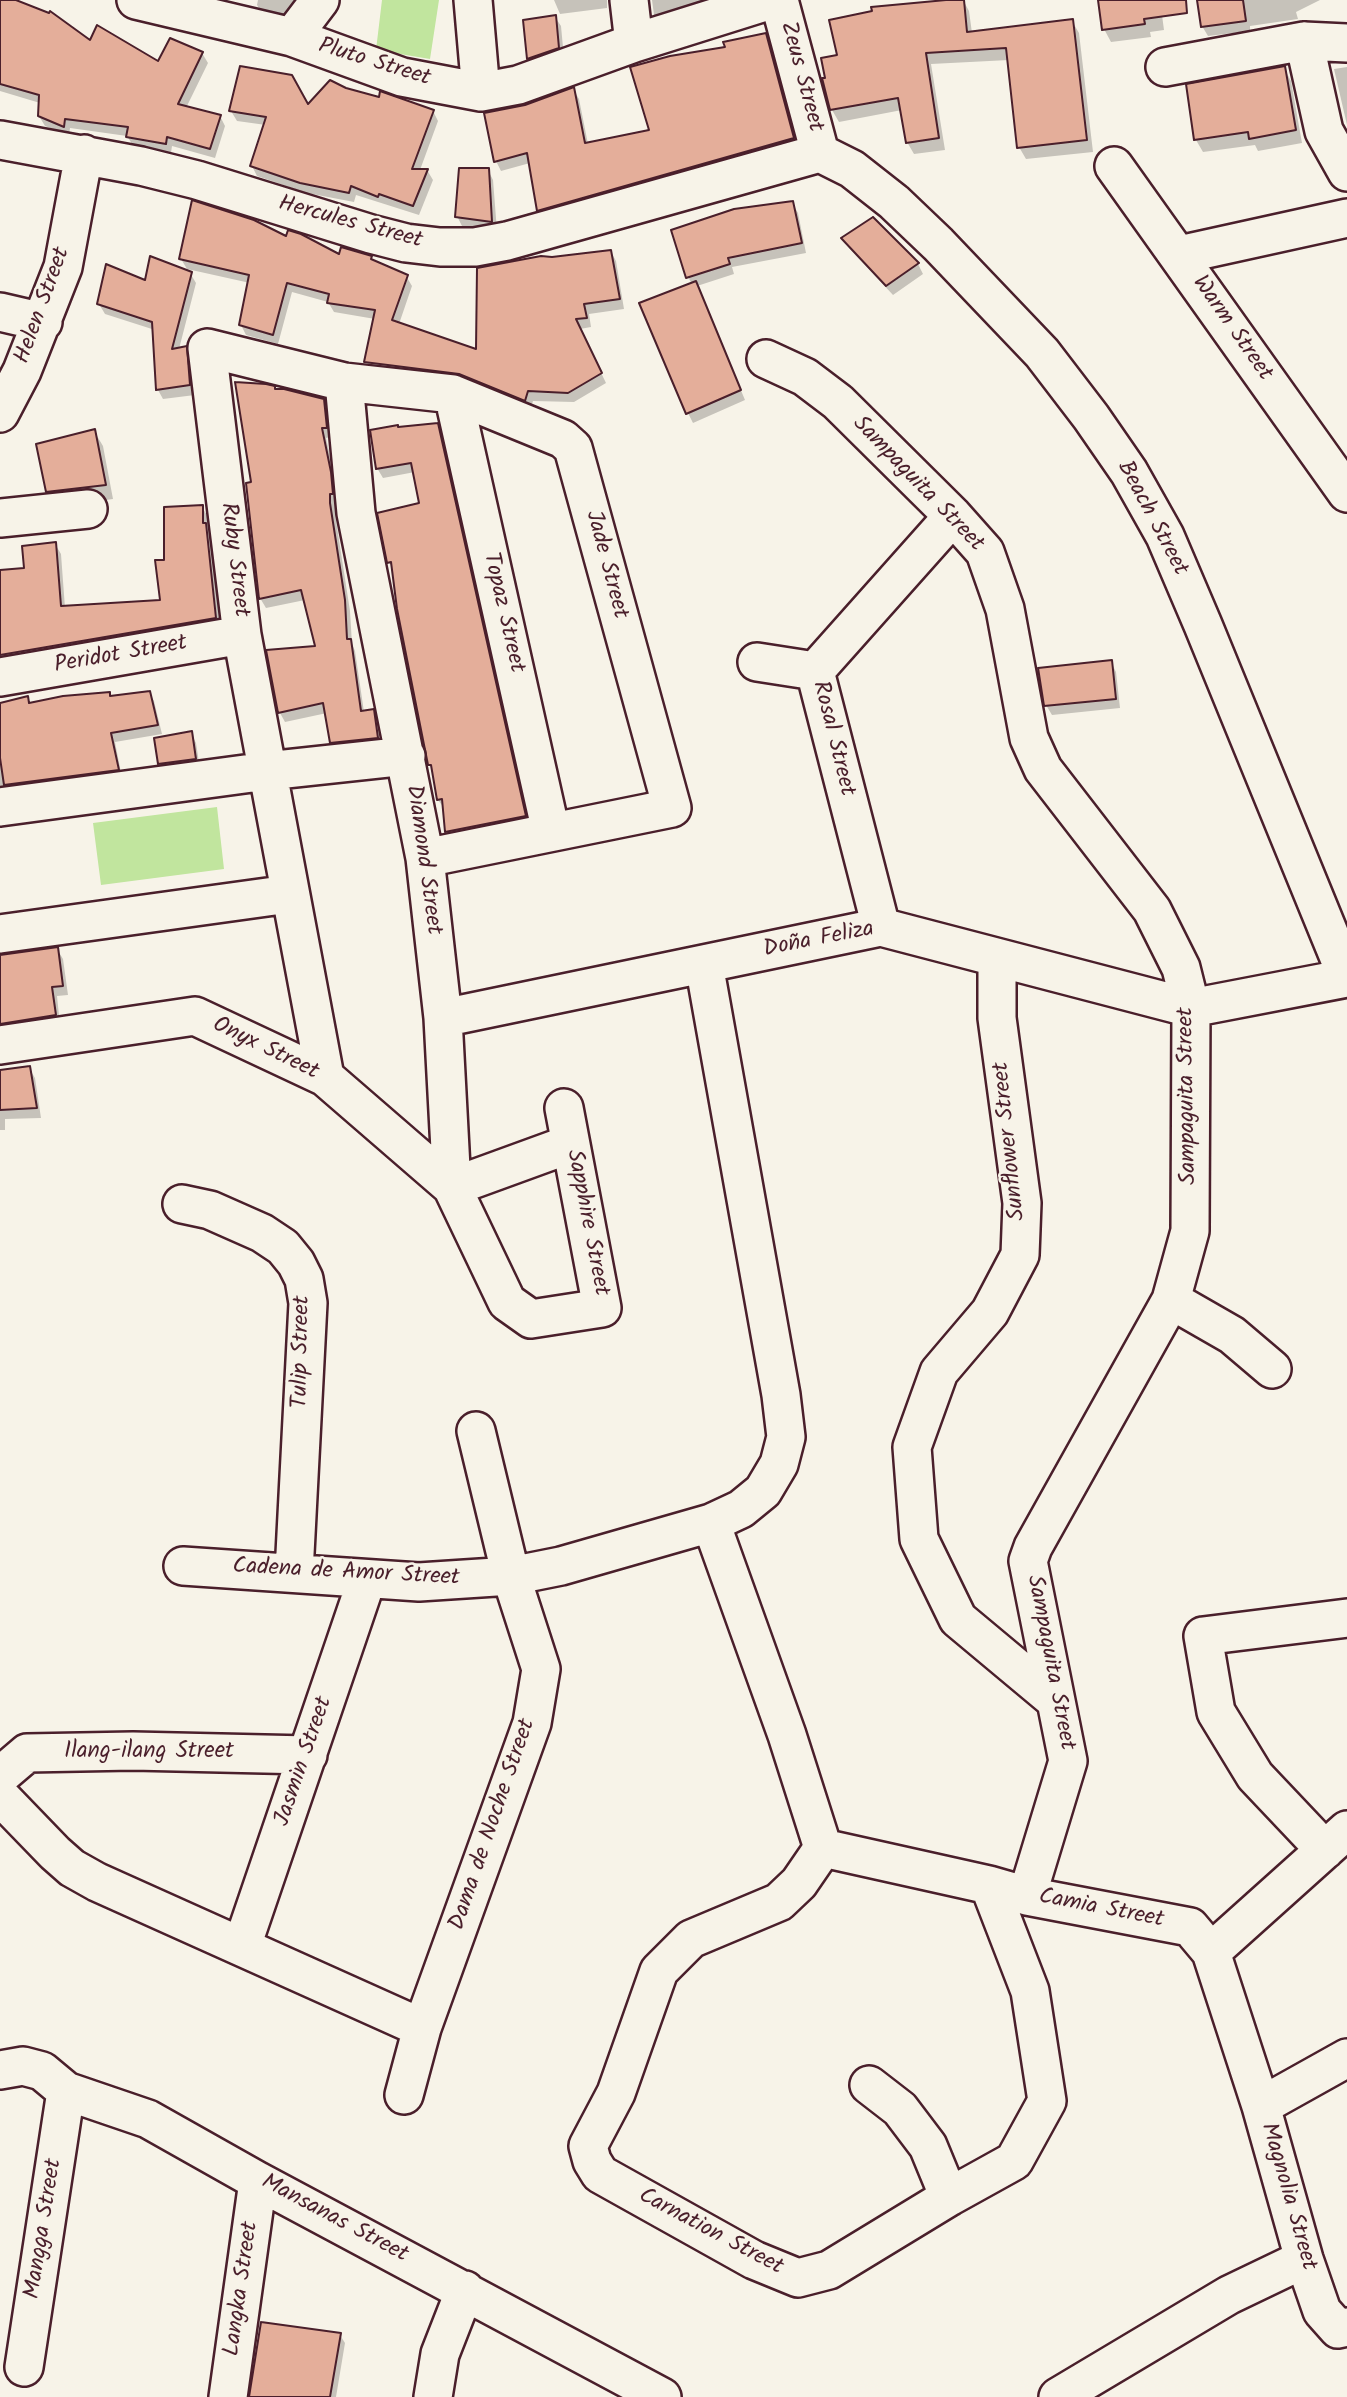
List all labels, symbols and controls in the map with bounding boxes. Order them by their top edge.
street label: Zeus Street [772,19,828,135]
street label: Pluto Street [314,34,434,94]
street label: Hercules Street [275,192,425,256]
street label: Helen Street [10,244,78,368]
street label: Warm Street [1185,271,1277,387]
street label: Sampaguita Street [845,411,989,559]
street label: Beach Street [1109,457,1193,581]
street label: Ruby Street [212,501,254,619]
street label: Jade Street [577,508,633,622]
street label: Topaz Street [475,550,529,676]
street label: Peridot Street [52,631,190,681]
street label: Rosal Street [804,679,860,799]
street label: Diamond Street [398,783,446,937]
street label: Doña Feliza [761,917,877,965]
street label: Sampaguita Street [1174,1007,1204,1185]
street label: Onyx Street [207,1012,323,1088]
street label: Sunflower Street [989,1060,1033,1222]
street label: Sapphire Street [558,1148,614,1298]
street label: Tulip Street [288,1295,318,1409]
street label: Cadena de Amor Street [232,1554,460,1594]
street label: Sampaguita Street [1018,1573,1080,1753]
street label: Jasmin Street [270,1694,340,1830]
street label: Dama de Noche Street [445,1716,543,1934]
street label: Ilang-ilang Street [64,1739,234,1767]
street label: Camia Street [1036,1884,1166,1936]
street label: Magnolia Street [1253,2120,1321,2274]
street label: Mangga Street [20,2157,70,2301]
street label: Mansanas Street [256,2170,412,2270]
street label: Carnation Street [633,2183,787,2283]
street label: Langka Street [220,2220,266,2358]

